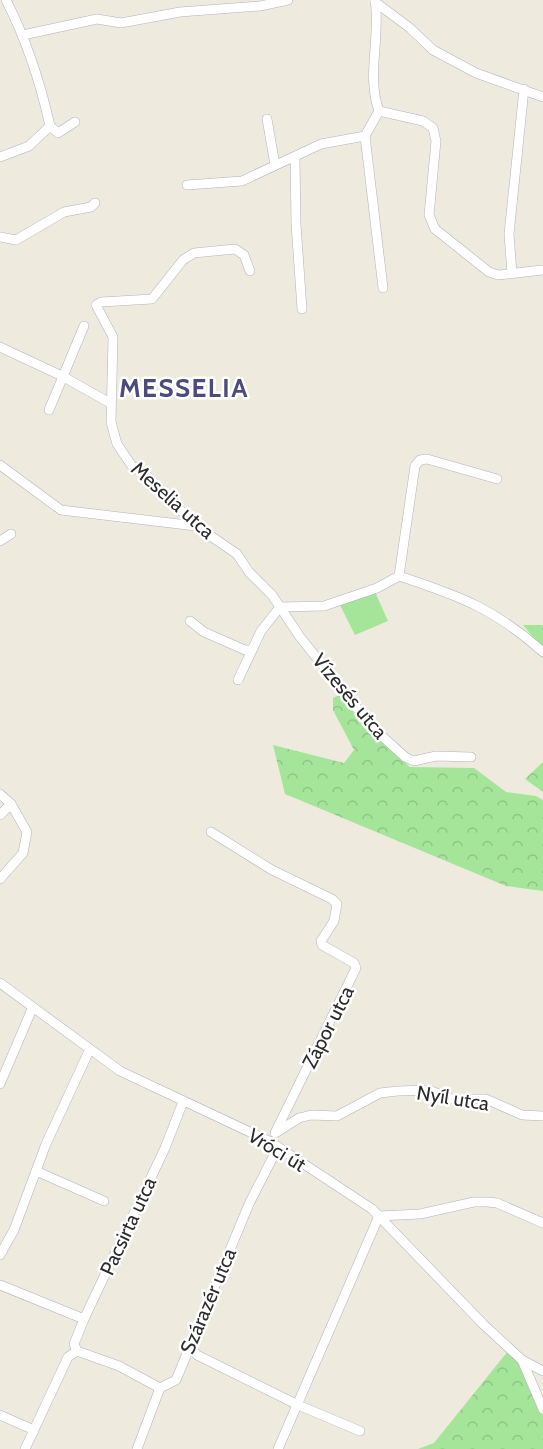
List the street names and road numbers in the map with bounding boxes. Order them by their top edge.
street label: Meselia utca [126,456,220,544]
street label: Vízesés utca [307,648,393,744]
street label: Zápor utca [297,981,359,1072]
street label: Nyíl utca [415,1080,491,1116]
street label: Vróci út [244,1123,311,1177]
street label: Pacsirta utca [95,1173,161,1279]
street label: Szárazér utca [175,1244,241,1357]

